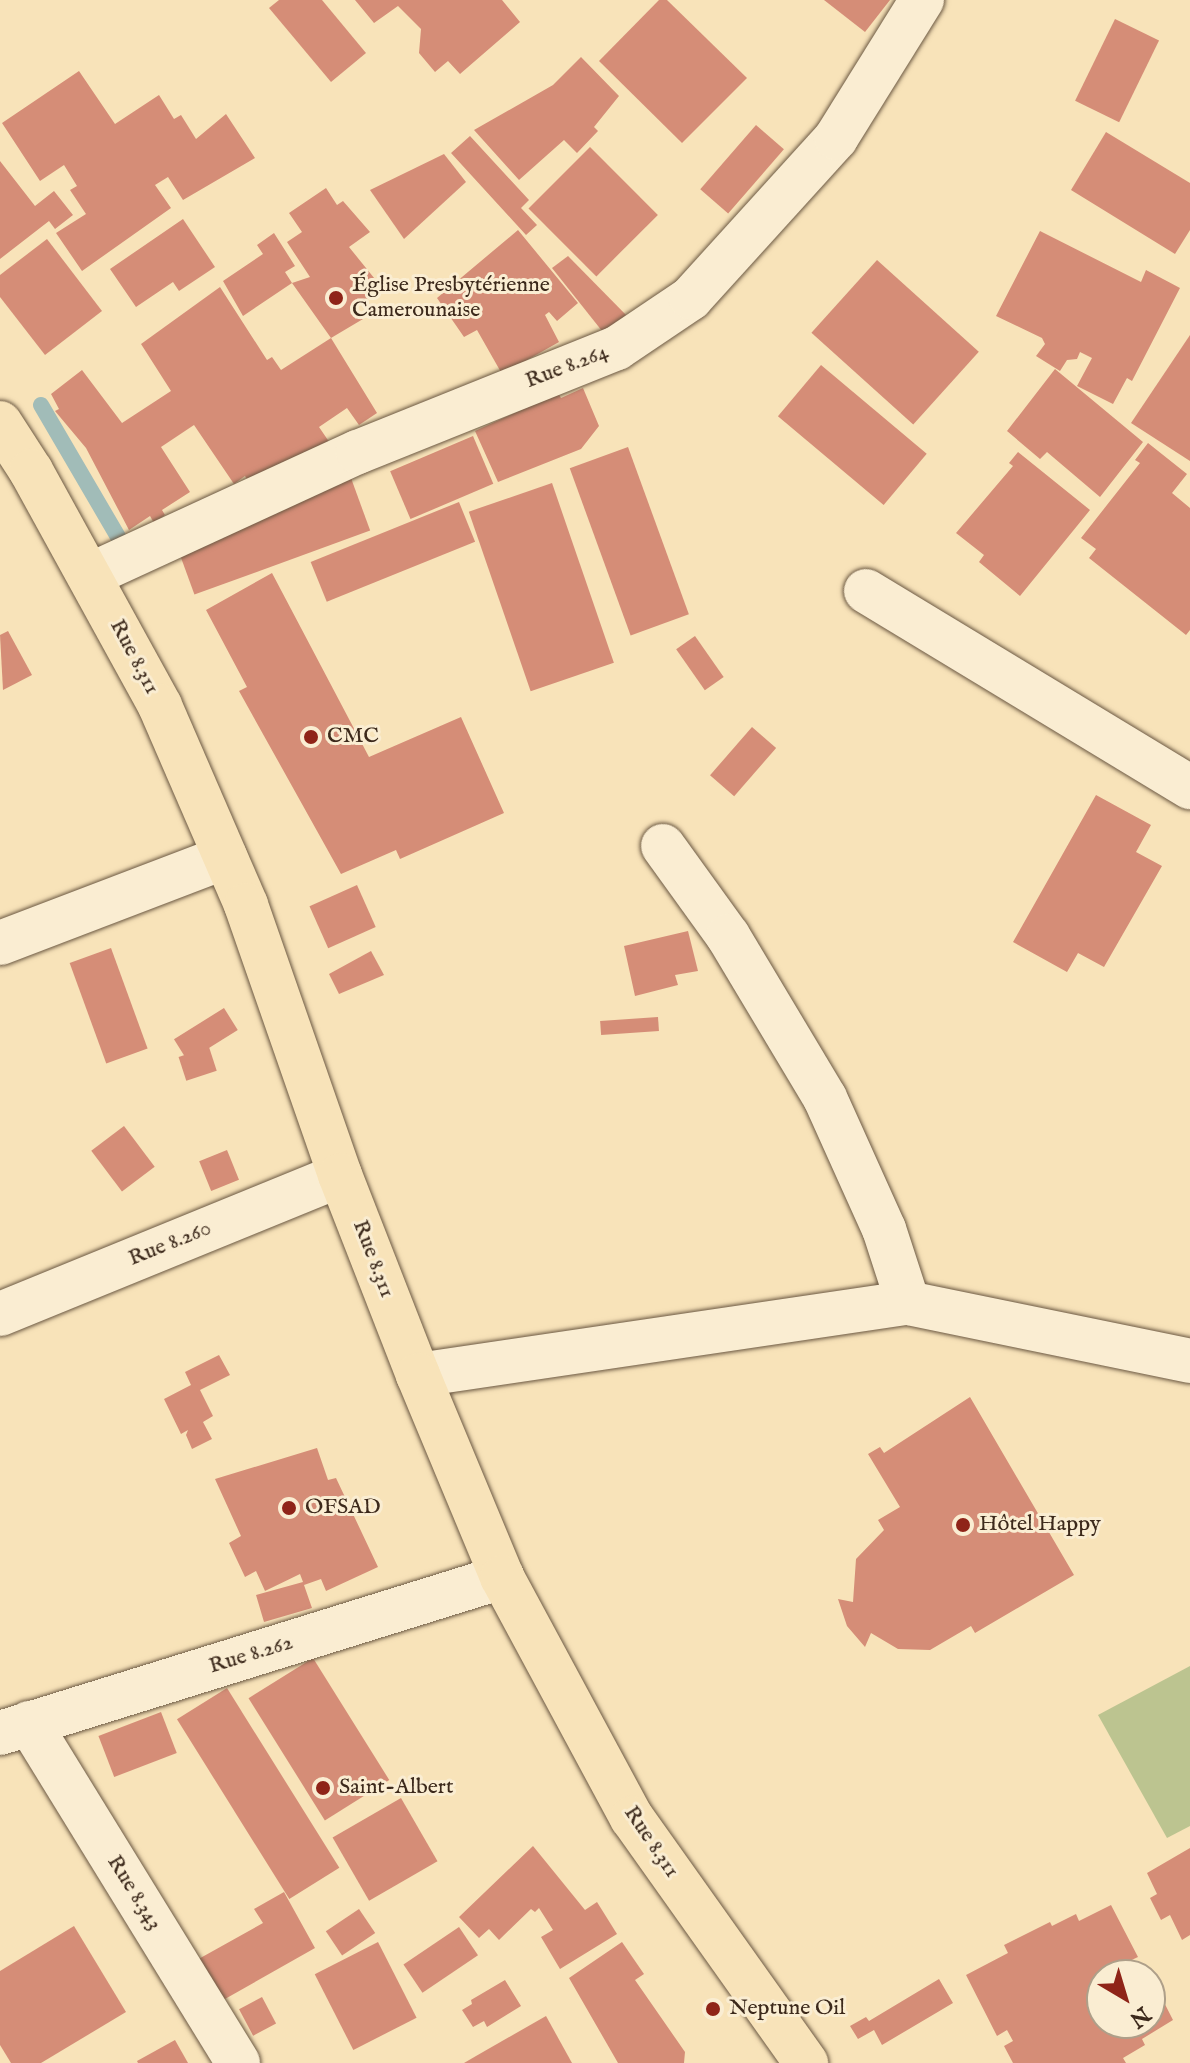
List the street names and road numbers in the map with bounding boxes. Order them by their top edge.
street label: Rue 8.264 [522,339,612,395]
street label: Rue 8.311 [103,615,165,699]
street label: Rue 8.260 [125,1216,215,1272]
street label: Rue 8.311 [346,1217,400,1301]
street label: Rue 8.262 [206,1630,296,1680]
street label: Rue 8.311 [617,1801,685,1883]
street label: Rue 8.343 [101,1851,167,1935]

